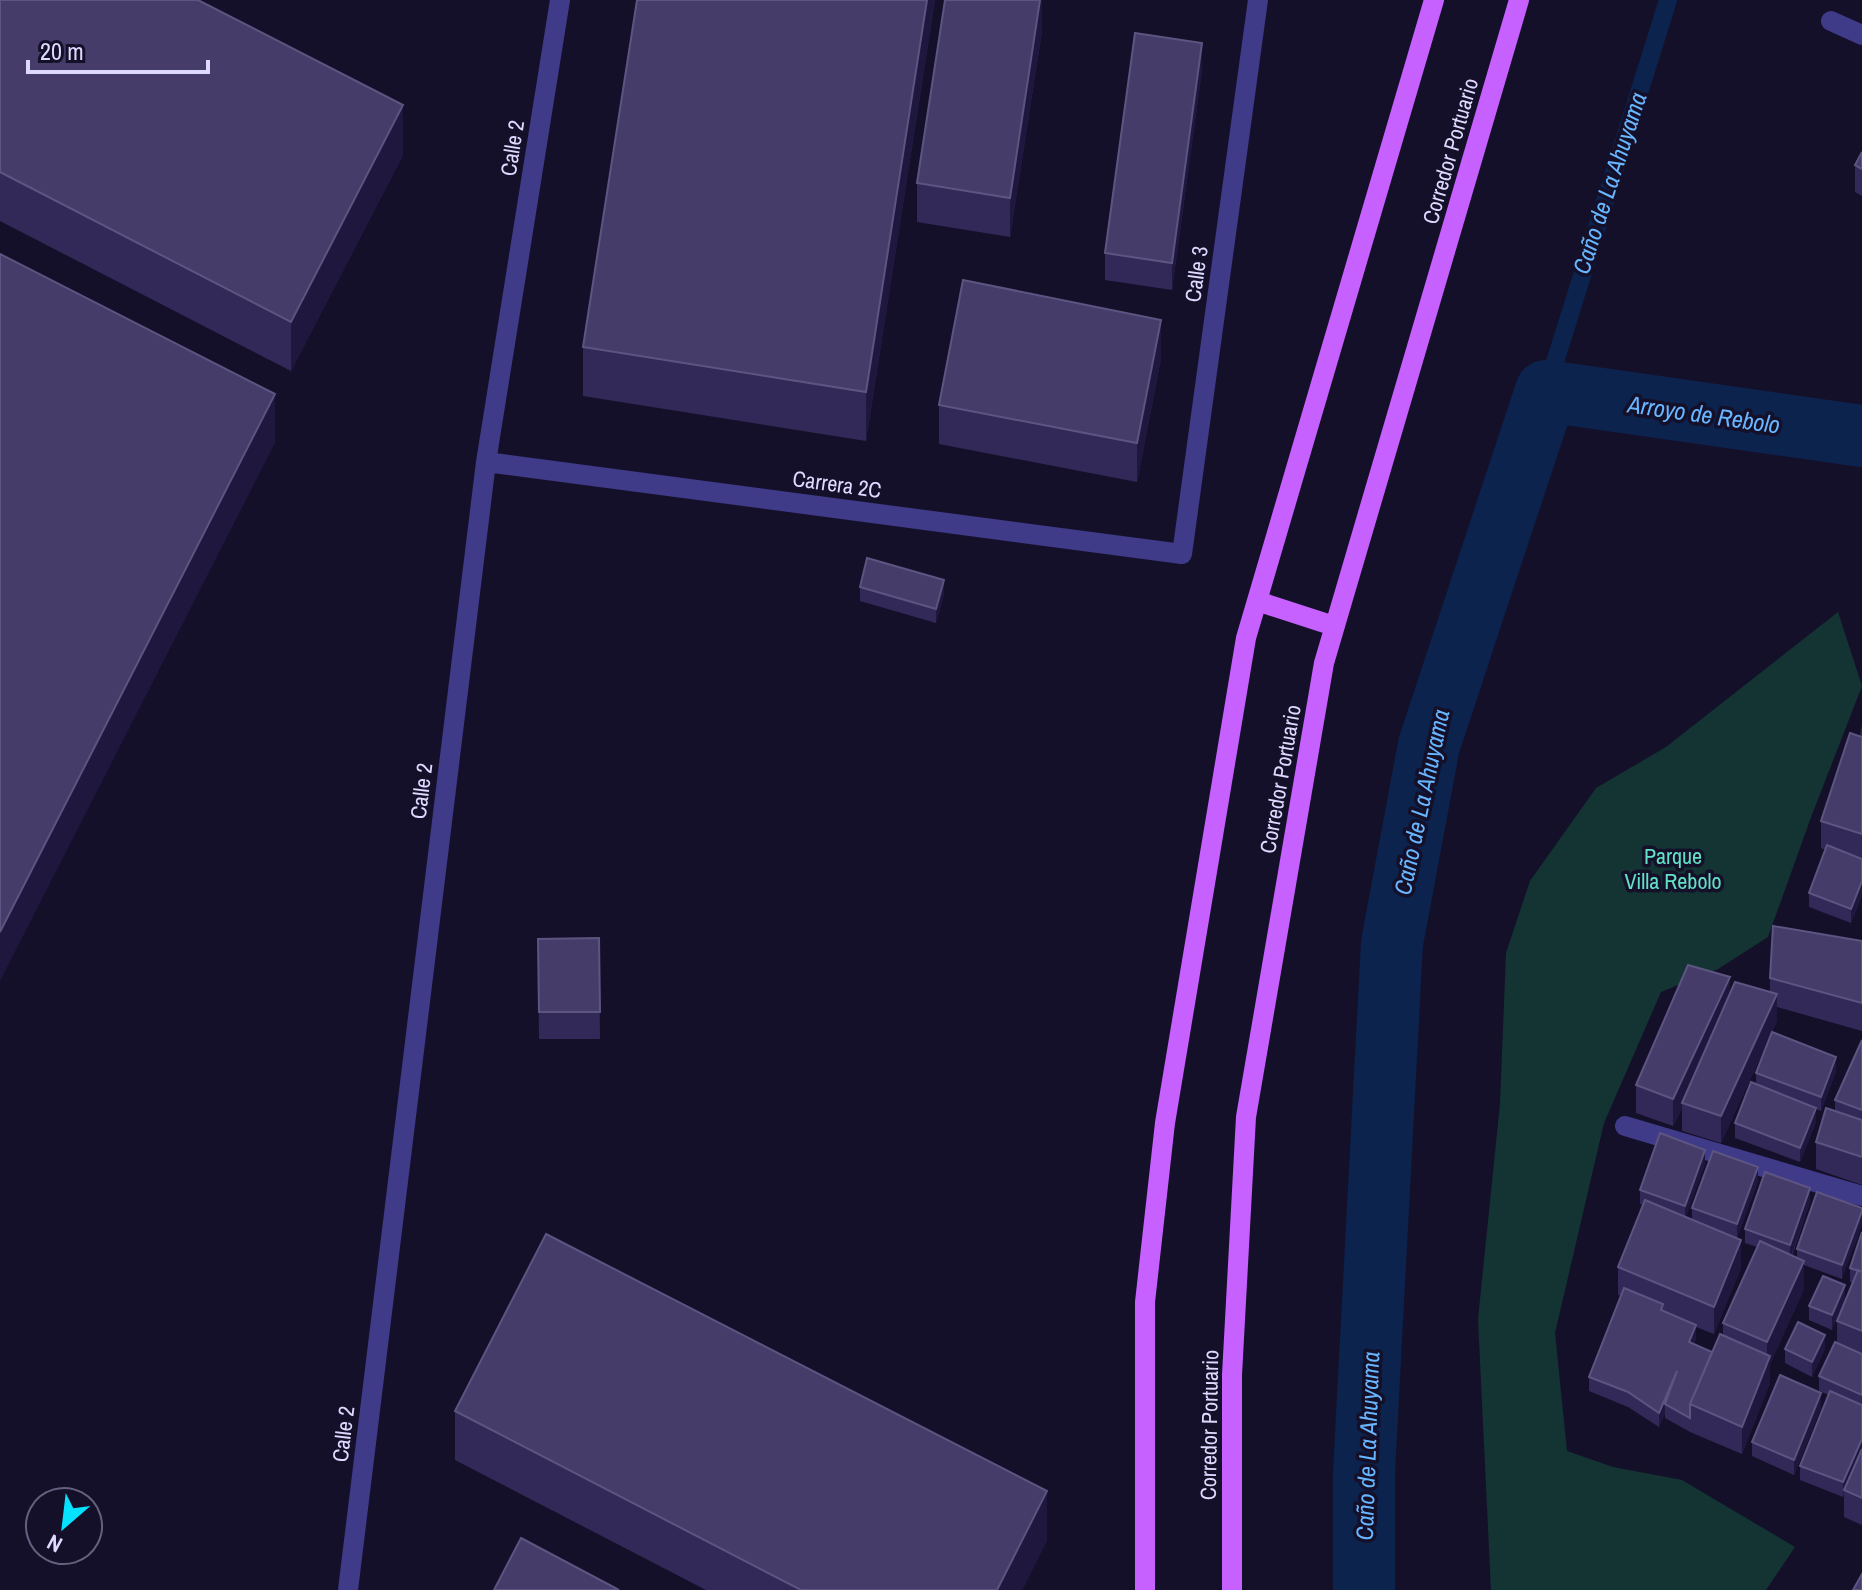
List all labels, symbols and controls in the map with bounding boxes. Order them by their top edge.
scale bar [28,24,208,74]
text: 20 m [40,35,84,67]
street label: Corredor Portuario [1415,75,1485,227]
water label: Caño de La Ahuyama [1565,88,1653,278]
street label: Calle 2 [493,118,531,178]
street label: Calle 3 [1177,244,1215,304]
water label: Arroyo de Rebolo [1625,387,1782,441]
street label: Carrera 2C [791,463,883,505]
street label: Corredor Portuario [1252,702,1308,856]
water label: Caño de La Ahuyama [1386,706,1456,898]
street label: Calle 2 [403,761,439,821]
park label: Parque Villa Rebolo [1625,841,1721,896]
street label: Corredor Portuario [1193,1350,1225,1500]
water label: Caño de La Ahuyama [1348,1351,1386,1541]
street label: Calle 2 [325,1404,361,1464]
north arrow [24,1486,104,1566]
text: N [42,1527,67,1560]

